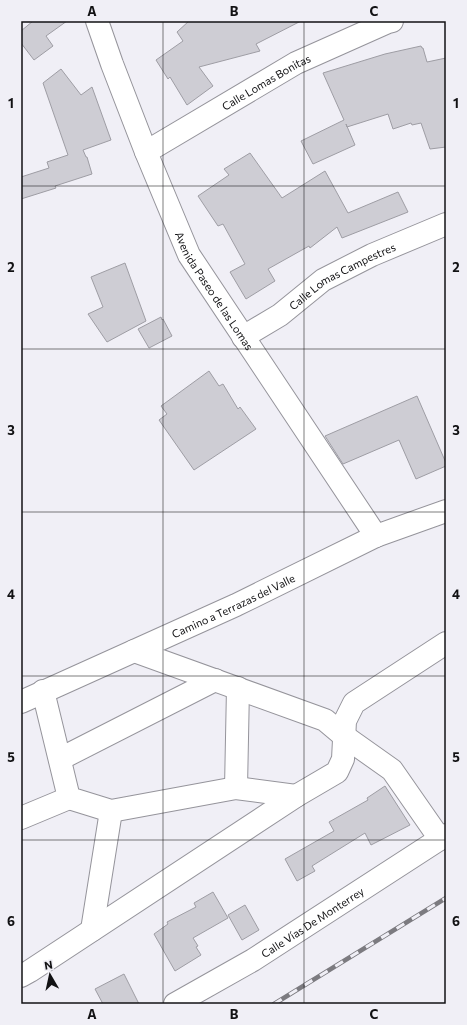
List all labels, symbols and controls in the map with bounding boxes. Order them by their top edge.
text: A [87,3,97,19]
text: B [230,3,239,19]
text: C [370,3,379,19]
street label: Calle Lomas Bonitas [219,51,312,112]
text: 1 [8,95,14,111]
text: 1 [453,95,459,111]
street label: Avenida Paseo de las Lomas [173,229,257,352]
street label: Calle Lomas Campestres [286,240,397,312]
text: 2 [7,259,15,275]
text: 2 [452,259,460,275]
text: 3 [7,422,15,438]
text: 3 [452,422,460,438]
street label: Camino a Terrazas del Valle [169,571,297,640]
text: 4 [7,586,15,602]
text: 4 [452,586,460,602]
text: 5 [7,749,15,765]
text: 5 [452,749,460,765]
street label: Calle Vías De Monterrey [258,884,366,960]
text: 6 [7,913,15,929]
text: 6 [452,913,460,929]
north arrow [30,955,70,995]
text: N [43,958,53,972]
text: A [87,1006,97,1022]
text: B [230,1006,239,1022]
text: C [370,1006,379,1022]

